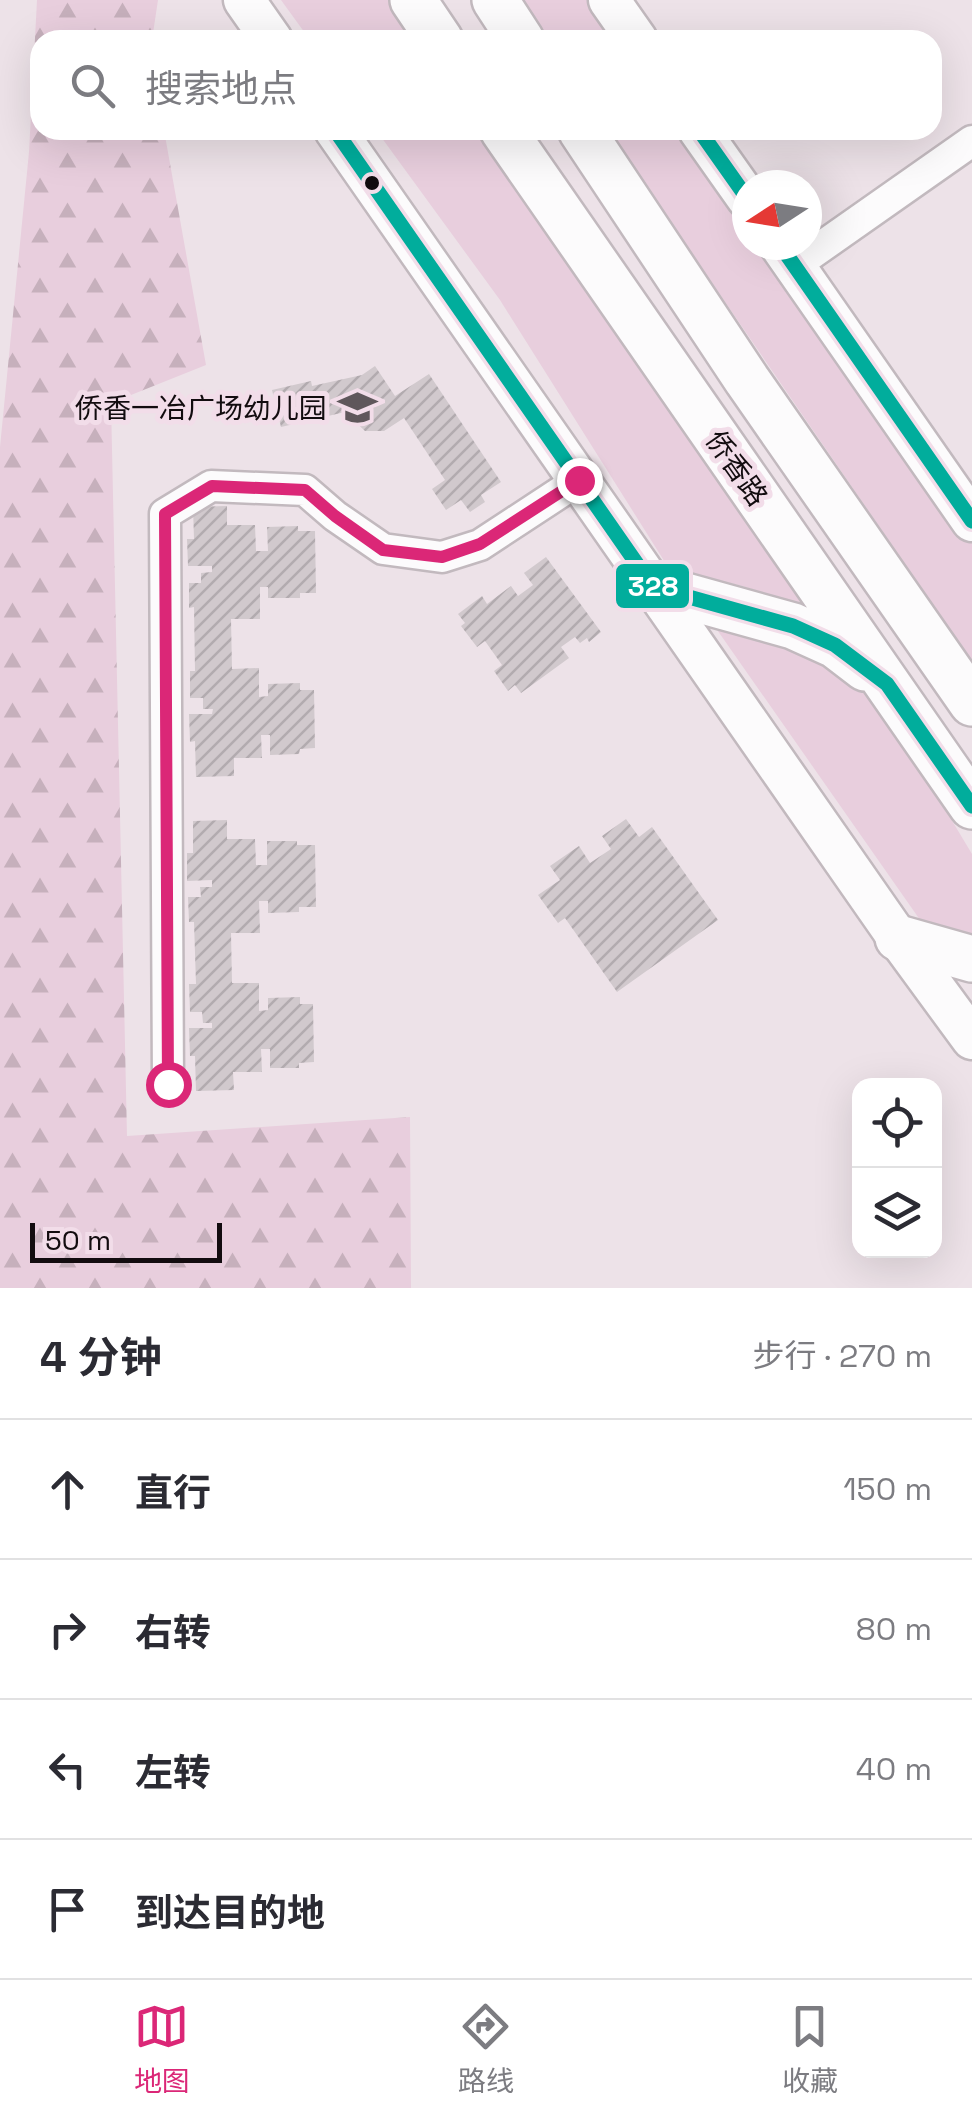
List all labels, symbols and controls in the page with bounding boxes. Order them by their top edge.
search box [30,30,942,140]
icon: search [65,58,120,113]
text: 搜索地点 [145,65,297,113]
north arrow [732,170,822,260]
unlabelled marker [362,173,382,193]
school or university icon: 侨香一冶广场幼儿园 [336,387,378,429]
place label: 侨香一冶广场幼儿园 [75,390,327,426]
street label: 侨香路 [698,423,776,513]
route end [557,458,603,504]
line badge: 328 [614,562,691,610]
text: 328 [628,568,678,604]
route start [146,1062,192,1108]
map controls [852,1078,942,1258]
button: locate [852,1078,942,1168]
button: layers [852,1168,942,1258]
scale bar [30,1218,222,1262]
text: 50 m [45,1222,111,1258]
text: 4 分钟 [40,1331,161,1384]
text: 步行 · 270 m [752,1336,932,1376]
icon: ahead [40,1462,95,1517]
text: 直行 [135,1469,211,1517]
text: 150 m [843,1469,932,1509]
icon: right [40,1602,95,1657]
text: 右转 [135,1609,211,1657]
text: 80 m [856,1609,932,1649]
icon: left [40,1742,95,1797]
text: 左转 [135,1749,211,1797]
text: 40 m [856,1749,932,1789]
icon: arrive [40,1882,95,1937]
text: 到达目的地 [135,1889,325,1937]
tab: 地图 [134,1999,190,2099]
tab: 路线 [458,1999,514,2099]
tab: 收藏 [782,1999,838,2099]

